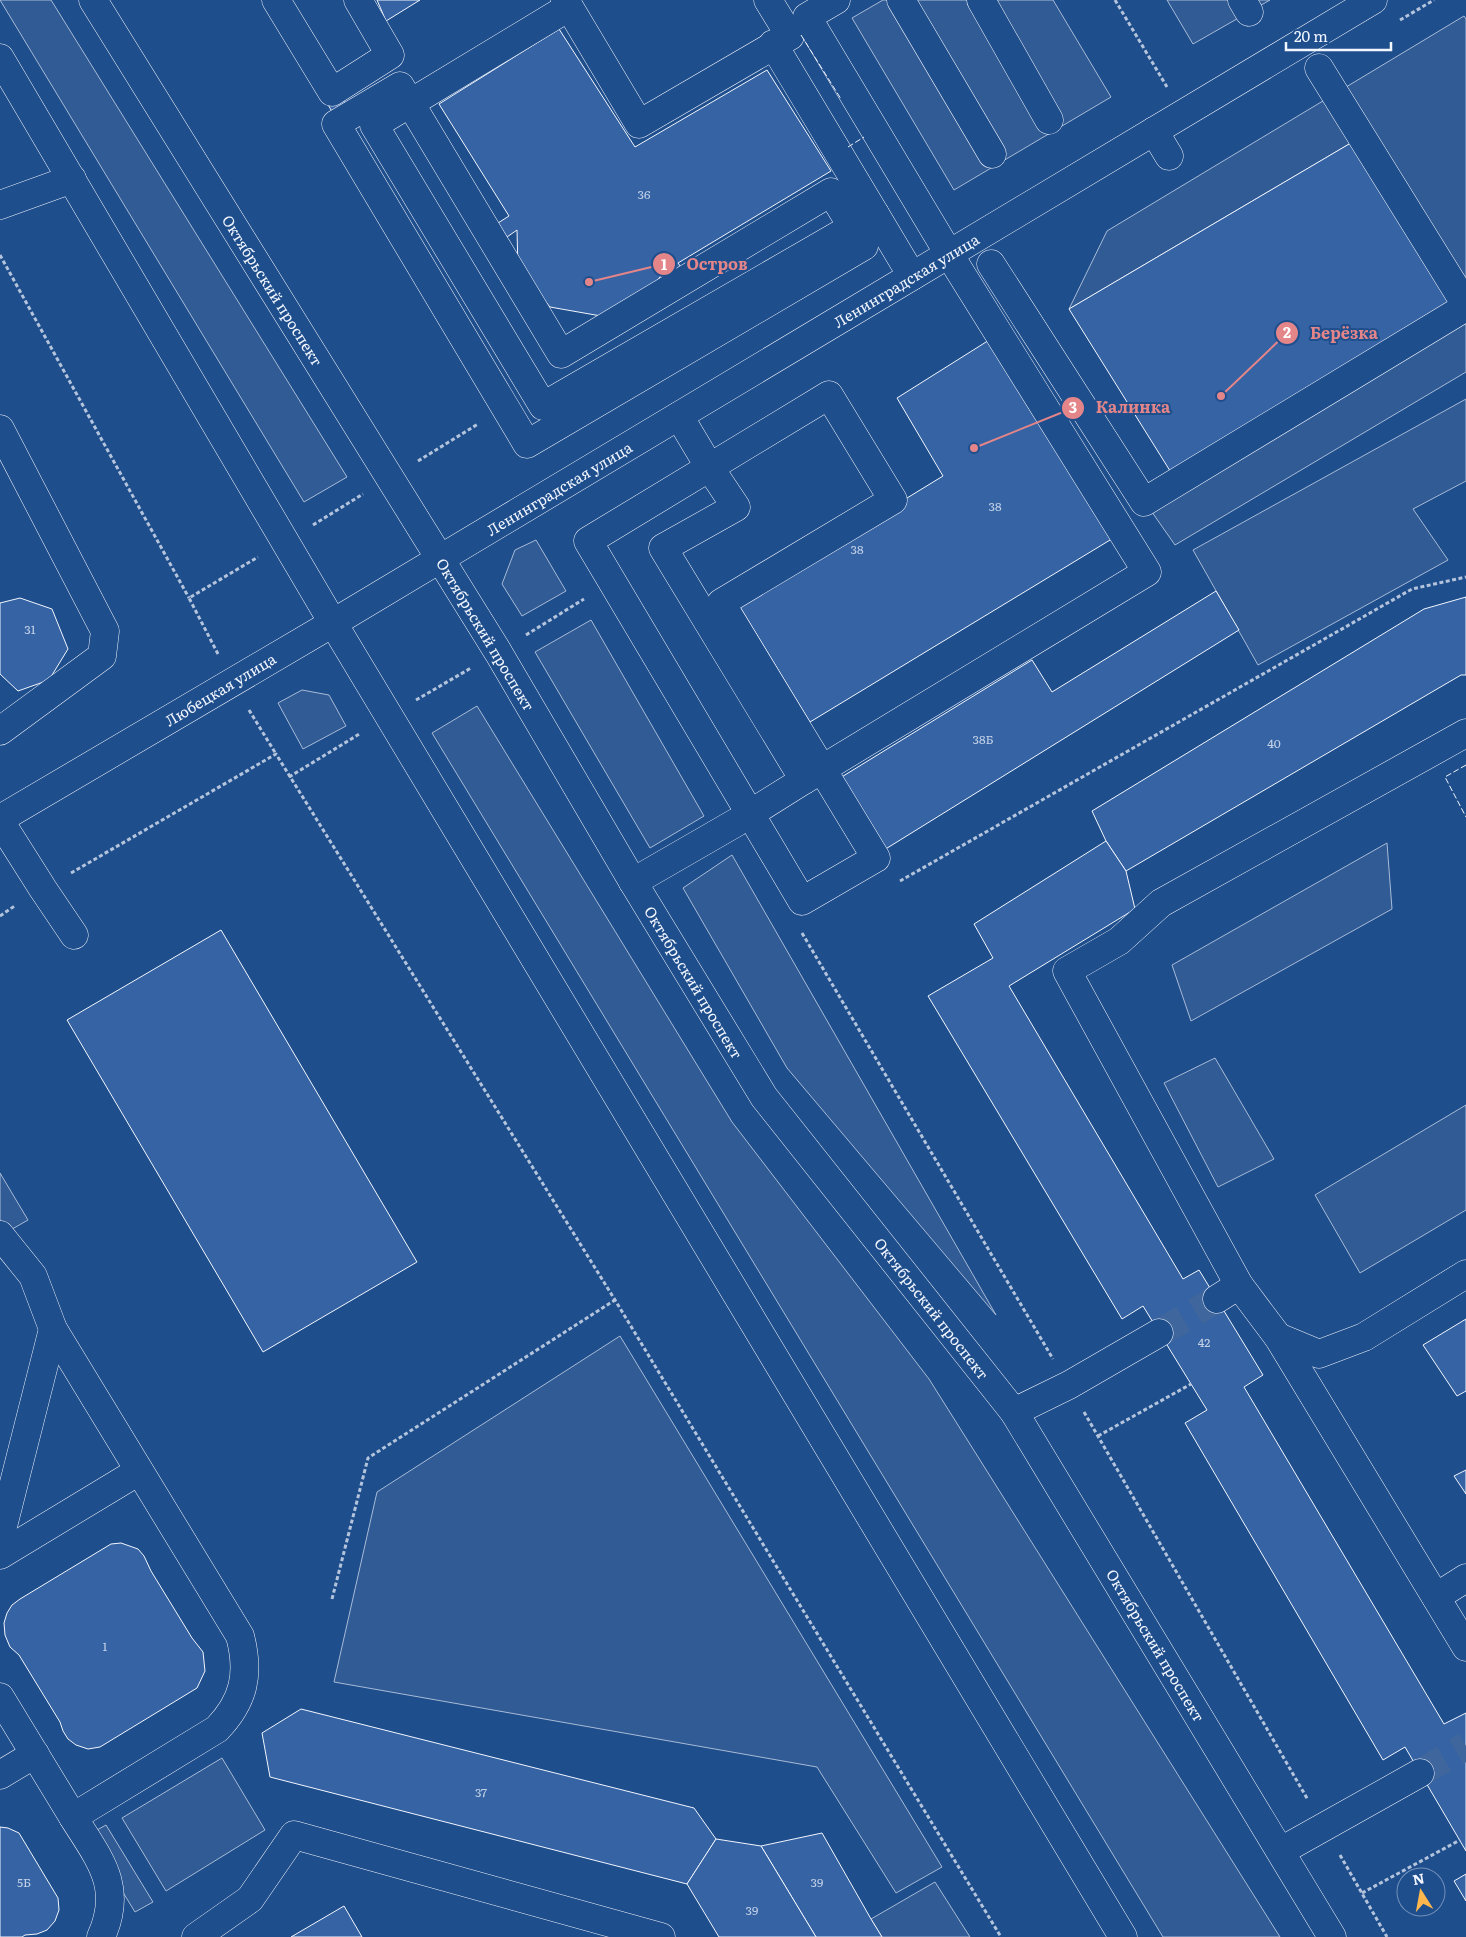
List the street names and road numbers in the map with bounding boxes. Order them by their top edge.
street label: Октябрьский проспект [217,210,329,370]
street label: Ленинградская улица [829,227,984,333]
street label: Ленинградская улица [482,435,637,541]
street label: Октябрьский проспект [431,553,541,715]
street label: Любецкая улица [160,646,281,731]
street label: Октябрьский проспект [639,901,749,1063]
street label: Октябрьский проспект [869,1232,995,1384]
street label: Октябрьский проспект [1101,1564,1211,1726]

